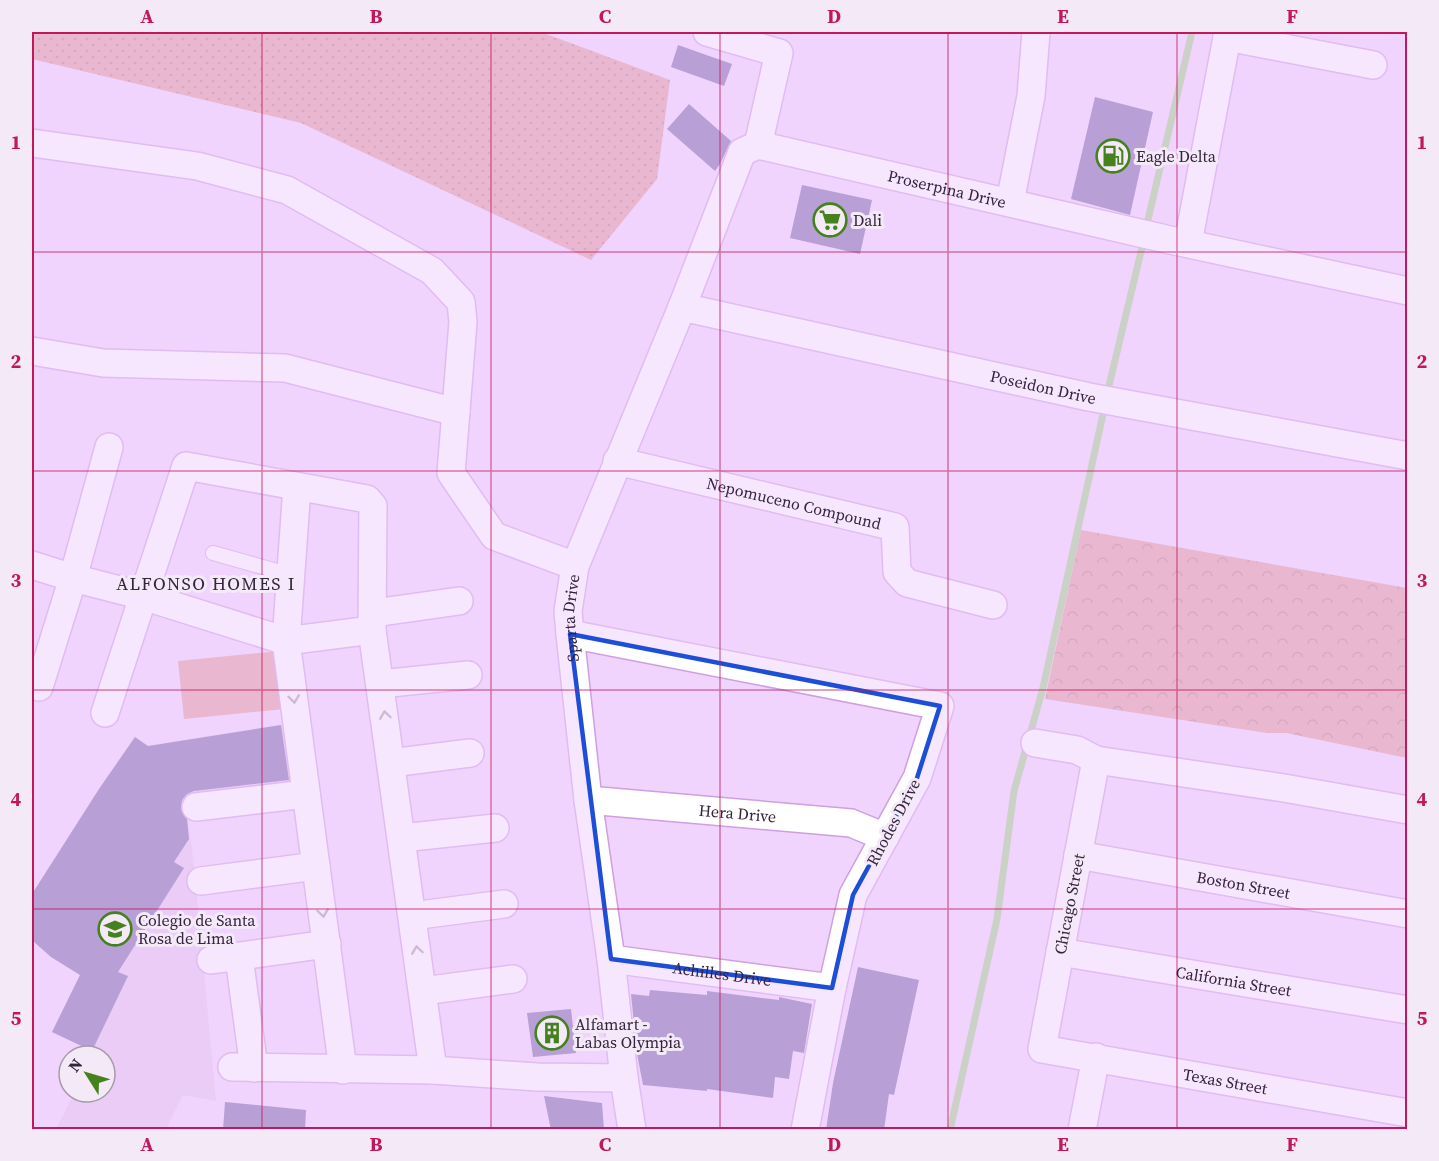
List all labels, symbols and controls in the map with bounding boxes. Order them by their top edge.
text: A [140,2,154,30]
text: B [369,2,383,30]
text: C [599,2,611,30]
text: D [827,2,841,30]
text: E [1057,2,1069,30]
text: F [1286,2,1298,30]
text: 1 [11,128,21,156]
text: 1 [1417,128,1427,156]
fuel station icon: Eagle Delta [1095,138,1131,174]
place label: Eagle Delta [1136,145,1217,167]
street label: Proserpina Drive [886,164,1008,213]
supermarket icon: Dali [812,202,848,238]
place label: Dali [853,209,882,231]
text: 2 [11,347,22,375]
text: 2 [1417,347,1428,375]
street label: Poseidon Drive [988,365,1098,409]
street label: Nepomuceno Compound [705,472,884,534]
text: 3 [11,566,22,594]
text: 3 [1417,566,1428,594]
district label: ALFONSO HOMES I [116,571,296,596]
street label: Sparta Drive [557,573,585,663]
one-way arrow [287,695,299,704]
one-way arrow [379,710,391,720]
street label: Rhodes Drive [861,775,925,869]
text: 4 [11,785,22,813]
text: 4 [1417,785,1428,813]
street label: Hera Drive [698,799,777,827]
street label: Chicago Street [1048,851,1090,956]
street label: Boston Street [1195,865,1293,904]
place label: Colegio de Santa Rosa de Lima [138,909,256,949]
one-way arrow [316,909,328,918]
school or university icon: Colegio de Santa Rosa de Lima [97,911,133,947]
one-way arrow [411,945,423,954]
street label: Achilles Drive [671,956,773,991]
street label: California Street [1174,960,1294,1002]
text: 5 [11,1004,22,1032]
text: 5 [1417,1004,1428,1032]
place label: Alfamart - Labas Olympia [575,1013,682,1053]
building icon: Alfamart - Labas Olympia [534,1015,570,1051]
north arrow [57,1044,117,1104]
text: N [63,1053,88,1076]
street label: Texas Street [1181,1063,1270,1099]
text: A [140,1130,154,1158]
text: B [369,1130,383,1158]
text: C [599,1130,611,1158]
text: D [827,1130,841,1158]
text: E [1057,1130,1069,1158]
text: F [1286,1130,1298,1158]

